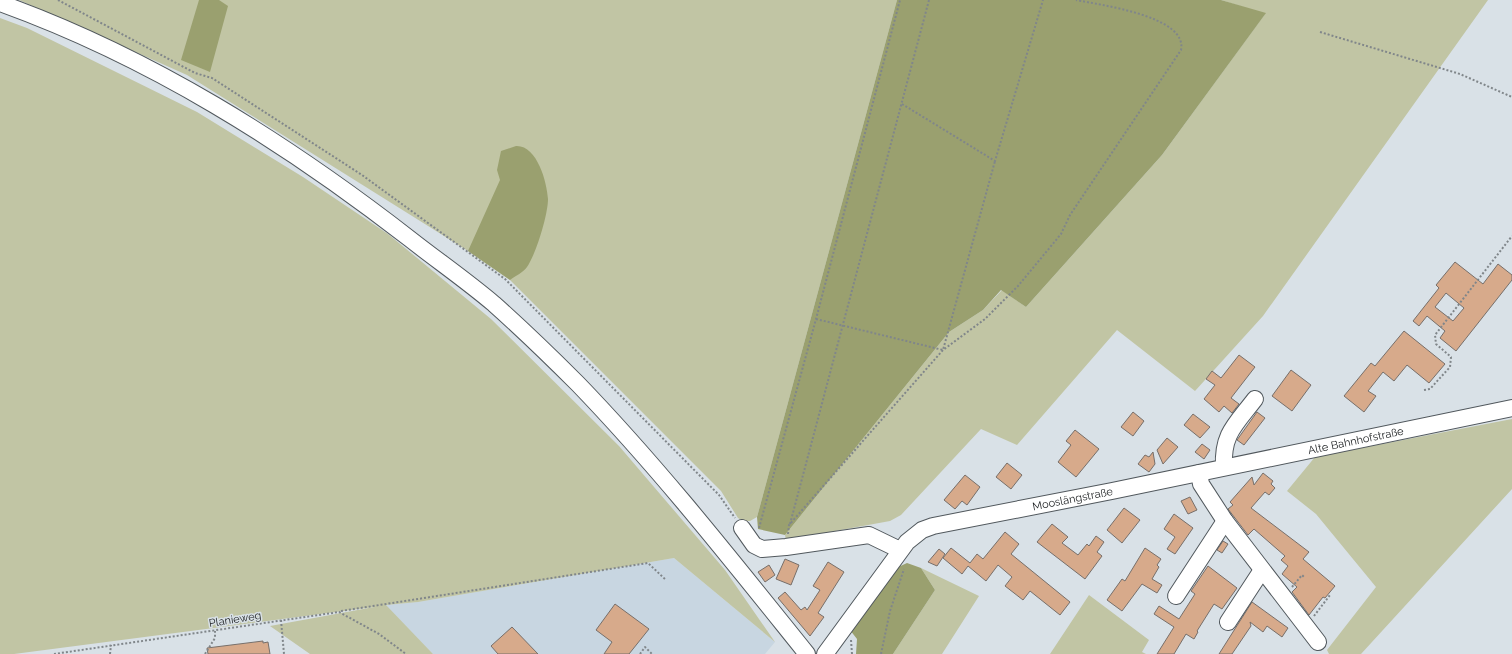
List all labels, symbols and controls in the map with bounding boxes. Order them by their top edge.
street label: Alte Bahnhofstraße [1307,425,1405,457]
street label: Mooslängstraße [1031,485,1115,513]
street label: Planieweg [208,609,262,630]

